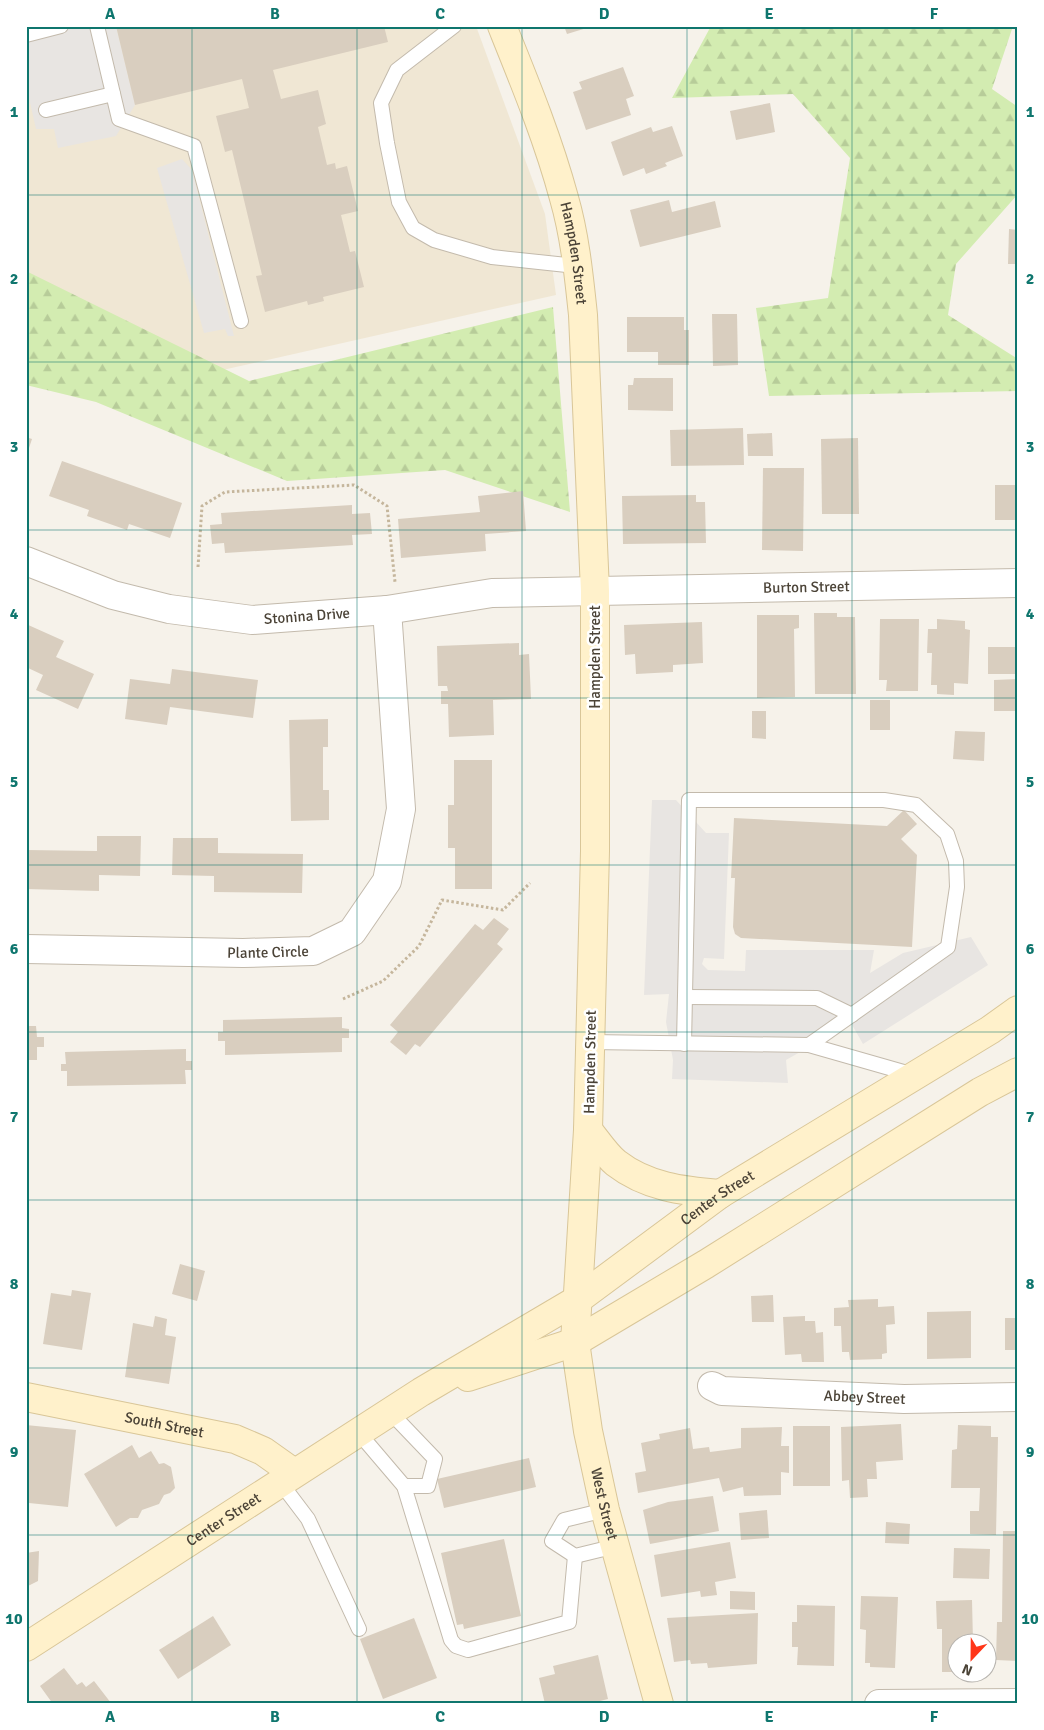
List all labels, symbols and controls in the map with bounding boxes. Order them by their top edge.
text: A [105,4,116,24]
text: B [270,4,280,24]
text: C [435,4,445,24]
text: D [599,4,610,24]
text: E [764,4,774,24]
text: F [930,4,939,24]
text: 1 [10,102,19,122]
text: 1 [1026,102,1035,122]
street label: Hampden Street [556,200,591,305]
text: 2 [10,269,18,289]
text: 2 [1026,269,1034,289]
text: 3 [10,437,18,457]
text: 3 [1026,437,1034,457]
street label: Burton Street [763,577,850,597]
text: 4 [10,604,19,624]
street label: Stonina Drive [263,604,351,628]
text: 4 [1026,604,1035,624]
street label: Hampden Street [586,605,604,709]
text: 5 [10,772,18,792]
text: 5 [1026,772,1034,792]
text: 6 [10,939,19,959]
text: 6 [1026,939,1035,959]
street label: Plante Circle [227,942,309,962]
street label: Hampden Street [580,1010,600,1114]
text: 7 [10,1107,19,1127]
text: 7 [1026,1107,1035,1127]
street label: Center Street [677,1166,757,1229]
text: 8 [10,1274,19,1294]
text: 8 [1026,1274,1035,1294]
street label: Abbey Street [823,1386,906,1408]
street label: South Street [123,1408,205,1442]
text: 9 [10,1442,19,1462]
text: 9 [1026,1442,1035,1462]
street label: West Street [587,1466,622,1542]
street label: Center Street [183,1489,264,1550]
text: 10 [5,1609,23,1629]
text: 10 [1021,1609,1039,1629]
north arrow [946,1632,996,1682]
text: N [960,1660,975,1679]
text: A [105,1707,116,1727]
text: B [270,1707,280,1727]
text: C [435,1707,445,1727]
text: D [599,1707,610,1727]
text: E [764,1707,774,1727]
text: F [930,1707,939,1727]

